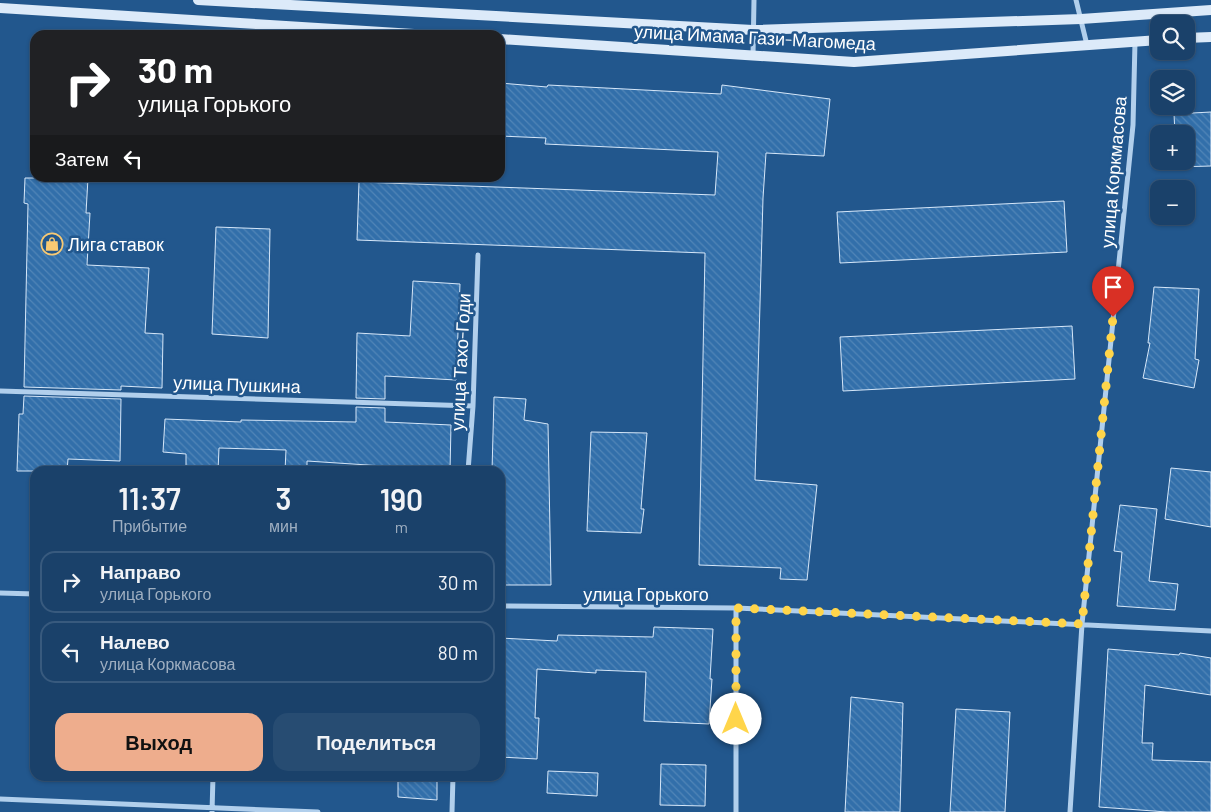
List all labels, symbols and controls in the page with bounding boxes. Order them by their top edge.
map controls [1150,15,1195,225]
button: search [1150,15,1195,60]
street label: улица Имама Гази-Магомеда [633,20,878,54]
text: 30 m [138,48,213,90]
icon: right [55,50,120,115]
button: layers [1150,70,1195,115]
text: улица Горького [138,90,291,116]
street label: улица Коркмасова [1095,94,1131,249]
button: + [1150,125,1195,170]
icon: left [119,145,147,173]
text: Затем [55,147,109,170]
button: − [1150,180,1195,225]
shop icon: Лига ставок [40,232,64,256]
place label: Лига ставок [68,233,164,255]
pin [1092,266,1134,317]
icon: arrive [1099,273,1127,301]
street label: улица Тахо-Годи [445,293,475,431]
street label: улица Пушкина [173,371,302,397]
text: 11:37 [118,480,181,516]
text: 3 [275,480,291,516]
text: 190 [380,481,423,517]
text: Прибытие [112,516,187,535]
text: мин [269,516,298,535]
text: m [395,517,408,536]
text: Направо [100,560,181,583]
icon: right [57,568,85,596]
text: 30 m [438,571,478,594]
street label: улица Горького [583,583,709,605]
text: улица Горького [100,584,211,603]
text: Налево [100,630,170,653]
icon: left [57,638,85,666]
text: 80 m [438,641,478,664]
text: улица Коркмасова [100,654,236,673]
position arrow [709,692,761,744]
button: Выход [55,713,263,771]
button: Поделиться [273,713,480,771]

